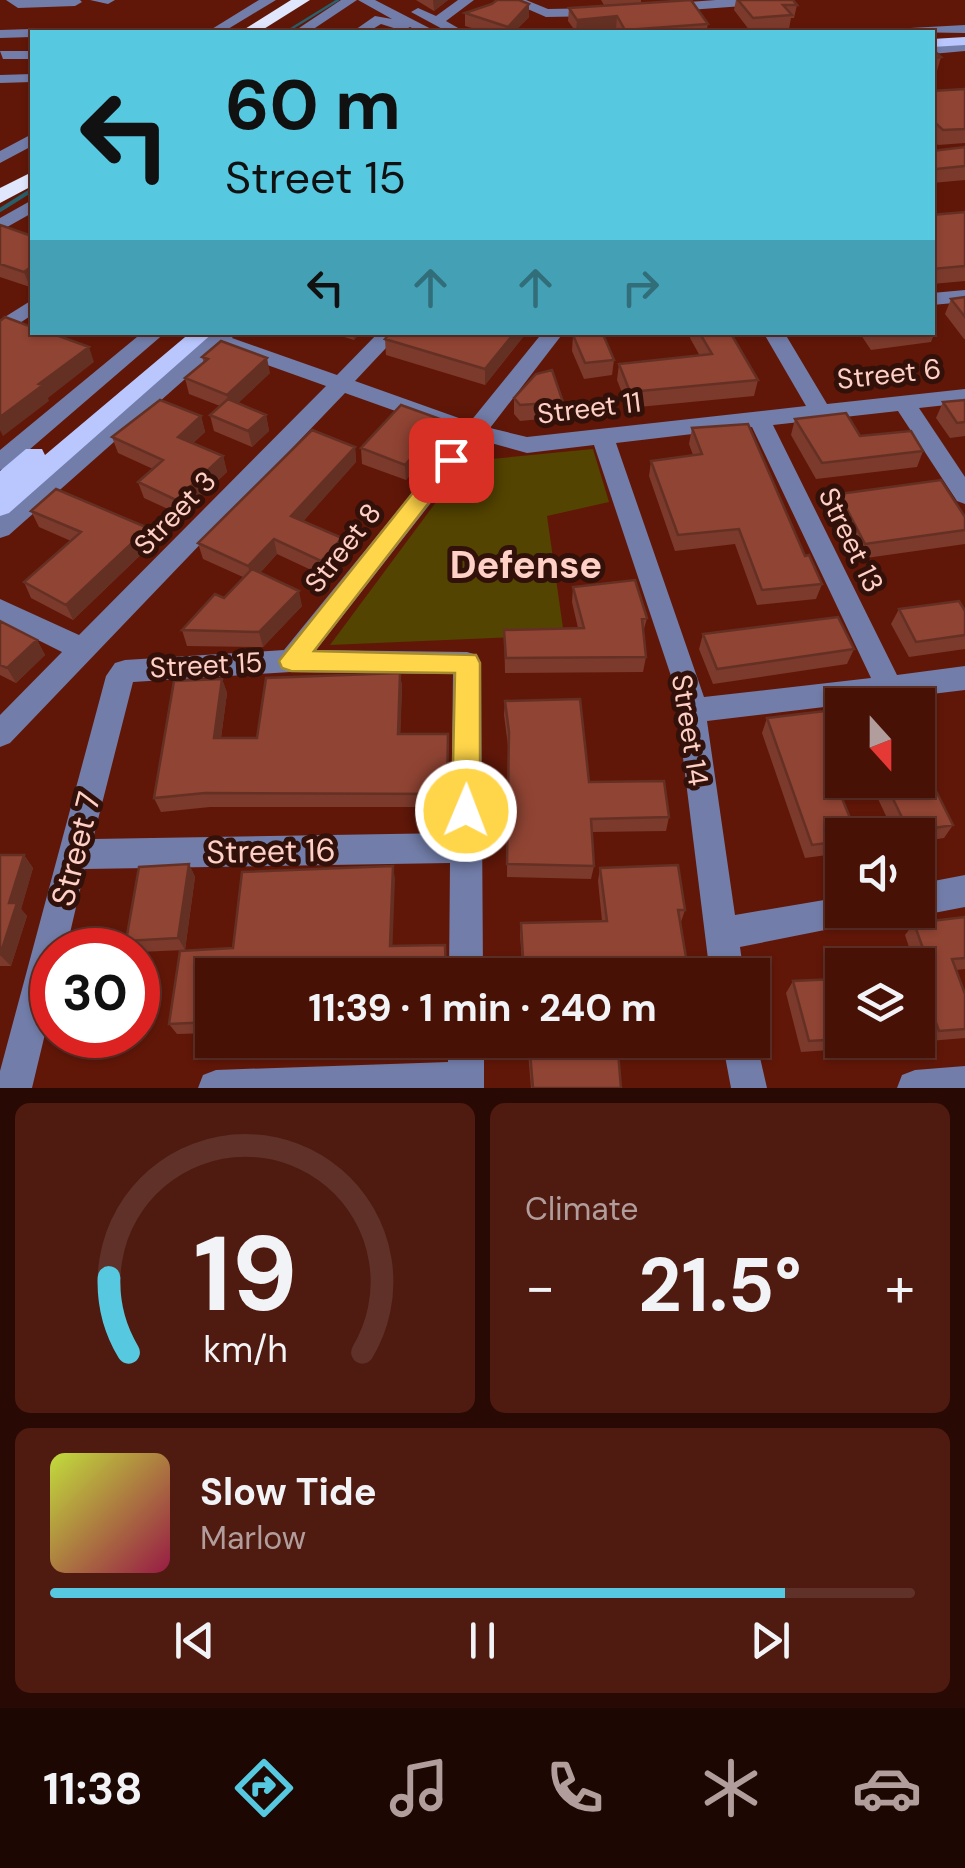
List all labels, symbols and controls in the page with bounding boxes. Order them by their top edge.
text: 60 m [225,60,401,151]
icon: left [60,70,190,200]
text: Street 15 [225,148,406,207]
icon: left [298,260,353,315]
icon: ahead [403,260,458,315]
icon: ahead [508,260,563,315]
icon: right [613,260,668,315]
street label: Street 6 [835,350,943,398]
street label: Street 11 [535,383,643,433]
pin [409,418,494,503]
icon: arrive [424,433,479,488]
street label: Street 3 [126,463,224,563]
street label: Street 13 [810,482,892,598]
street label: Street 8 [296,496,390,600]
district label: Defense [450,540,602,590]
street label: Street 15 [149,644,263,686]
street label: Street 14 [663,672,717,788]
north arrow [825,688,935,798]
map controls [825,688,935,1058]
position arrow [414,759,518,863]
street label: Street 7 [42,787,110,911]
button: sound [825,818,935,928]
street label: Street 16 [206,829,336,873]
speed limit sign: 30 [30,928,160,1058]
button: layers [825,948,935,1058]
text: 11:39 · 1 min · 240 m [308,983,657,1033]
text: Climate [525,1188,639,1230]
text: 19 [193,1207,297,1342]
text: 21.5° [638,1237,802,1334]
text: − [525,1251,555,1323]
text: + [885,1251,915,1323]
text: km/h [203,1327,287,1373]
text: Slow Tide [200,1467,377,1517]
text: Marlow [200,1517,306,1559]
icon: previous [167,1613,222,1668]
icon: pause [455,1613,510,1668]
icon: next [743,1613,798,1668]
icon: directions [229,1753,299,1823]
icon: music [384,1753,454,1823]
icon: phone [540,1753,610,1823]
icon: climate [696,1753,766,1823]
icon: car [852,1753,922,1823]
text: 11:38 [43,1759,143,1818]

